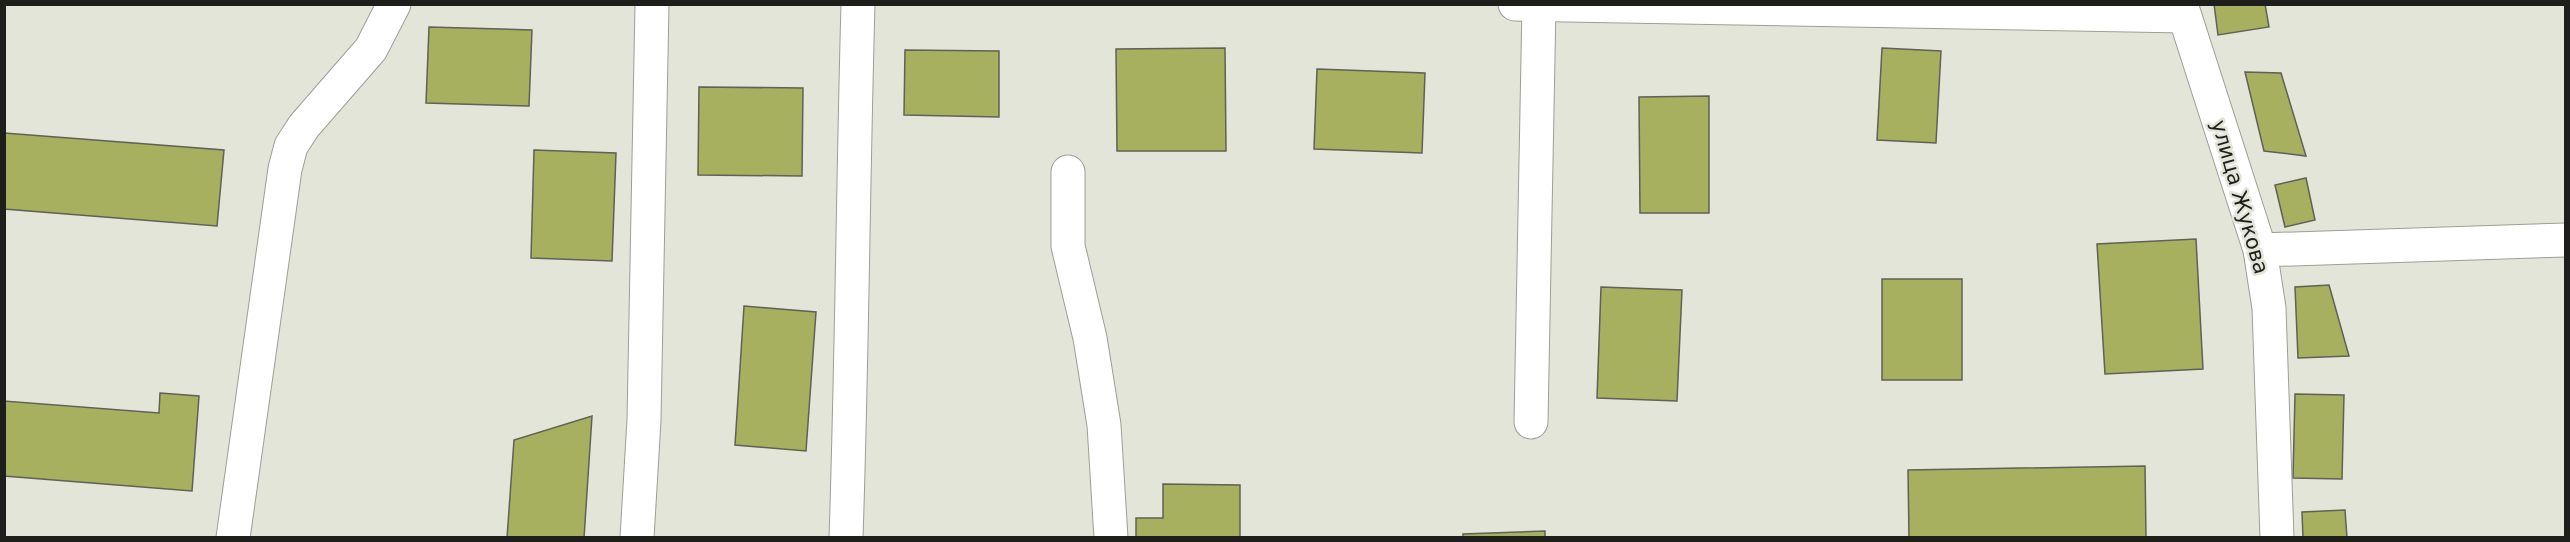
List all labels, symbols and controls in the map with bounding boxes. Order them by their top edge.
street label: улица Жукова [2207,117,2273,277]

